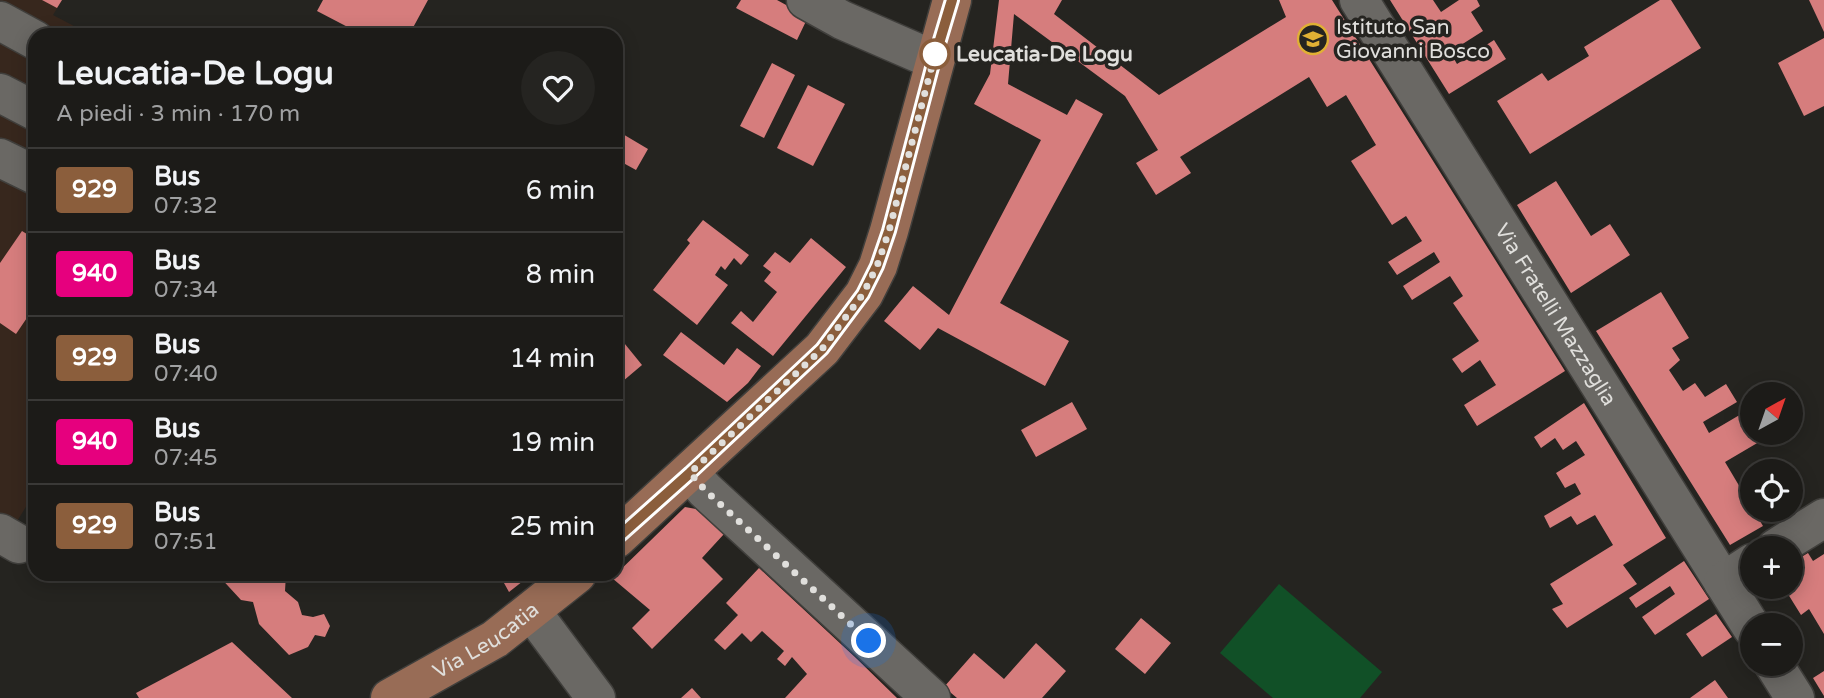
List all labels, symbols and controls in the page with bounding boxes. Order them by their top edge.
place label: Istituto San Giovanni Bosco [1336,15,1490,64]
school or university icon: Istituto San Giovanni Bosco [1296,22,1330,56]
marker: Leucatia-De Logu [920,39,950,69]
place label: Leucatia-De Logu [956,42,1133,67]
button: heart [521,51,595,125]
text: Leucatia-De Logu [56,54,334,93]
text: A piedi · 3 min · 170 m [56,100,300,128]
text: Bus [154,161,200,192]
text: 929 [72,175,117,204]
text: 6 min [526,175,595,206]
text: 07:32 [154,192,218,220]
street label: Via Fratelli Mazzaglia [1490,219,1622,410]
text: Bus [154,245,200,276]
text: 940 [72,259,117,288]
text: 8 min [526,259,595,290]
text: 07:34 [154,276,218,304]
text: Bus [154,329,200,360]
text: 929 [72,343,117,372]
text: 14 min [509,343,595,374]
text: 07:40 [154,360,218,388]
north arrow [1740,382,1802,444]
map controls [1740,382,1803,676]
text: Bus [154,413,200,444]
text: 940 [72,427,117,456]
text: 19 min [509,427,595,458]
text: 07:45 [154,444,218,472]
button: locate [1740,459,1803,522]
text: Bus [154,497,200,528]
text: 929 [72,511,117,540]
text: 25 min [509,511,595,542]
text: 07:51 [154,528,218,556]
button: + [1740,536,1803,599]
street label: Via Leucatia [429,597,544,684]
button: − [1740,613,1803,676]
your location [851,623,886,658]

